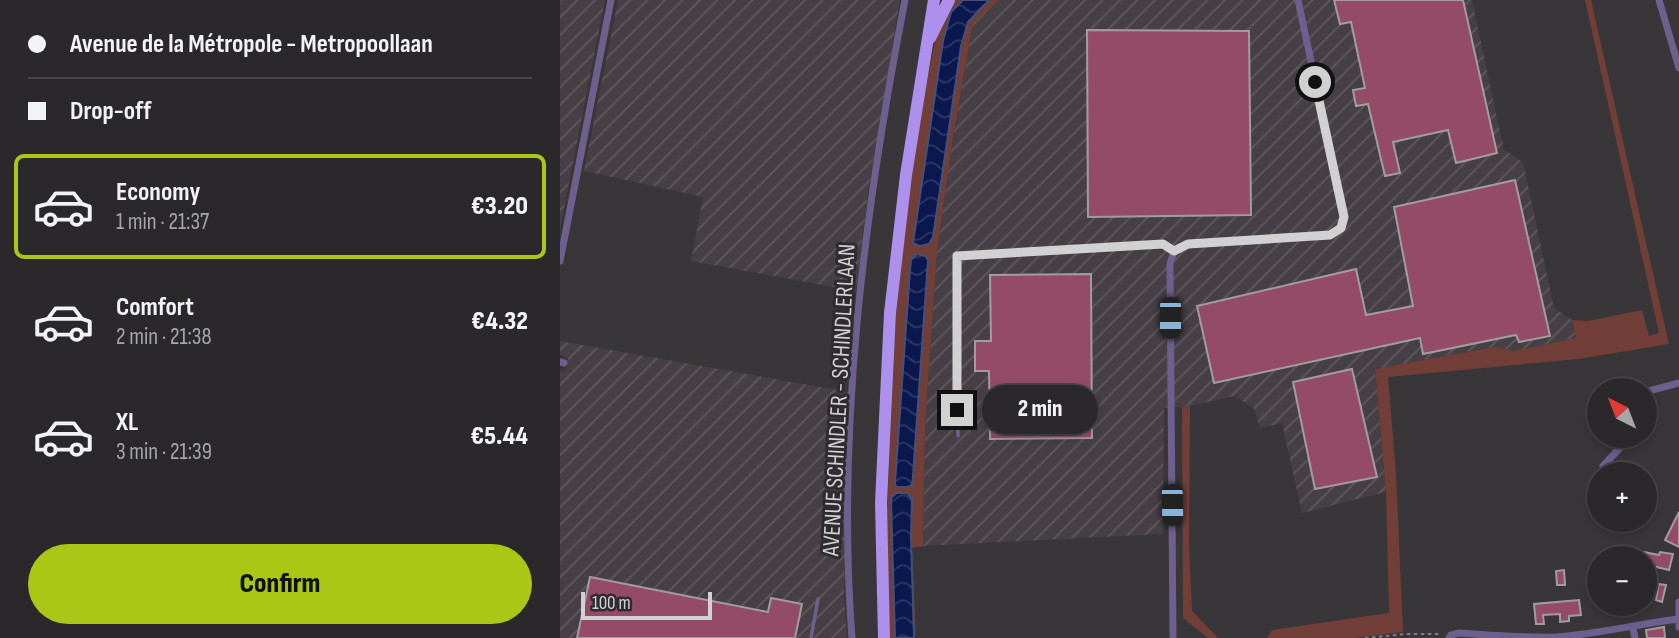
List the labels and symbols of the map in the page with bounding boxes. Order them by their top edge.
route start [1299,66,1331,98]
street label: AVENUE SCHINDLER - SCHINDLERLAAN [816,243,862,558]
car [1160,297,1181,339]
north arrow [1587,378,1657,448]
callout: 2 min [982,386,1097,434]
route end [941,394,973,426]
car [1162,484,1183,526]
scale bar [581,589,712,621]

